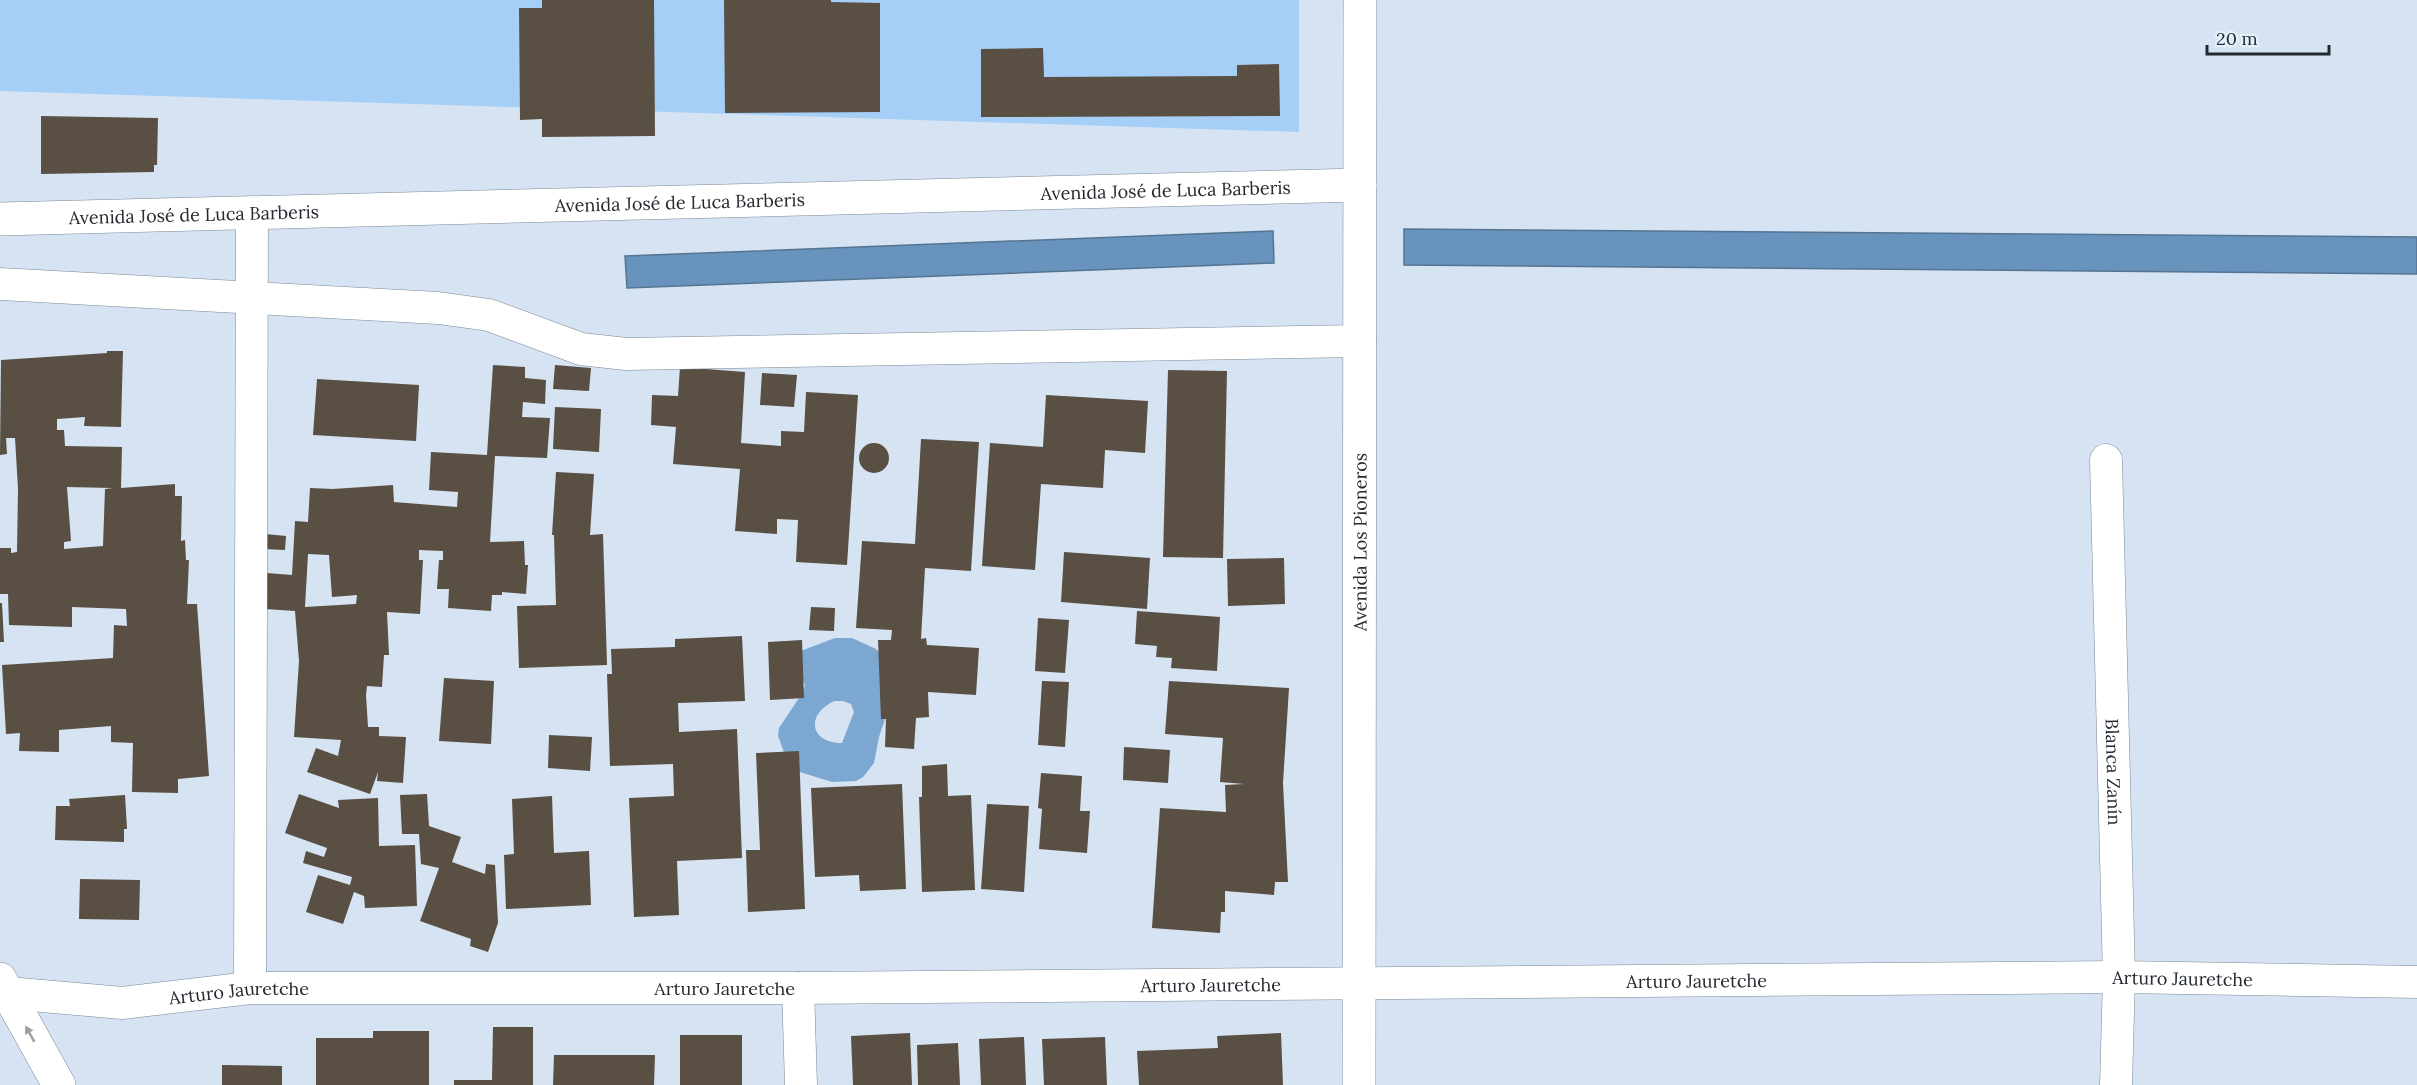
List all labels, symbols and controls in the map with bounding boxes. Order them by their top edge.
scale bar [2207,18,2328,56]
text: 20 m [2216,27,2258,50]
street label: Avenida José de Luca Barberis [1039,175,1291,205]
street label: Avenida José de Luca Barberis [553,187,805,217]
street label: Avenida José de Luca Barberis [68,200,319,229]
street label: Avenida Los Pioneros [1348,453,1371,632]
street label: Blanca Zanín [2101,718,2127,826]
street label: Arturo Jauretche [2111,965,2253,991]
street label: Arturo Jauretche [1625,968,1767,993]
street label: Arturo Jauretche [1139,972,1281,997]
street label: Arturo Jauretche [167,976,309,1009]
street label: Arturo Jauretche [653,977,795,1000]
one-way arrow [25,1025,35,1042]

